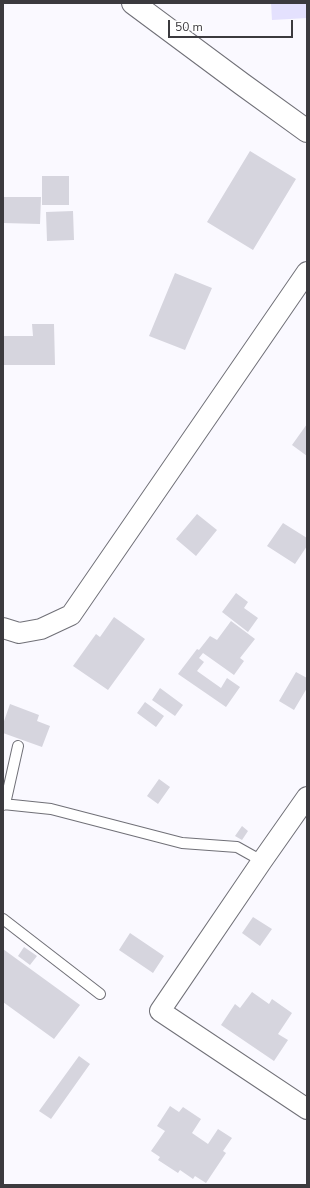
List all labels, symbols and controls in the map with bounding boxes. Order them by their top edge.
scale bar [170,12,295,38]
text: 50 m [175,19,203,35]

